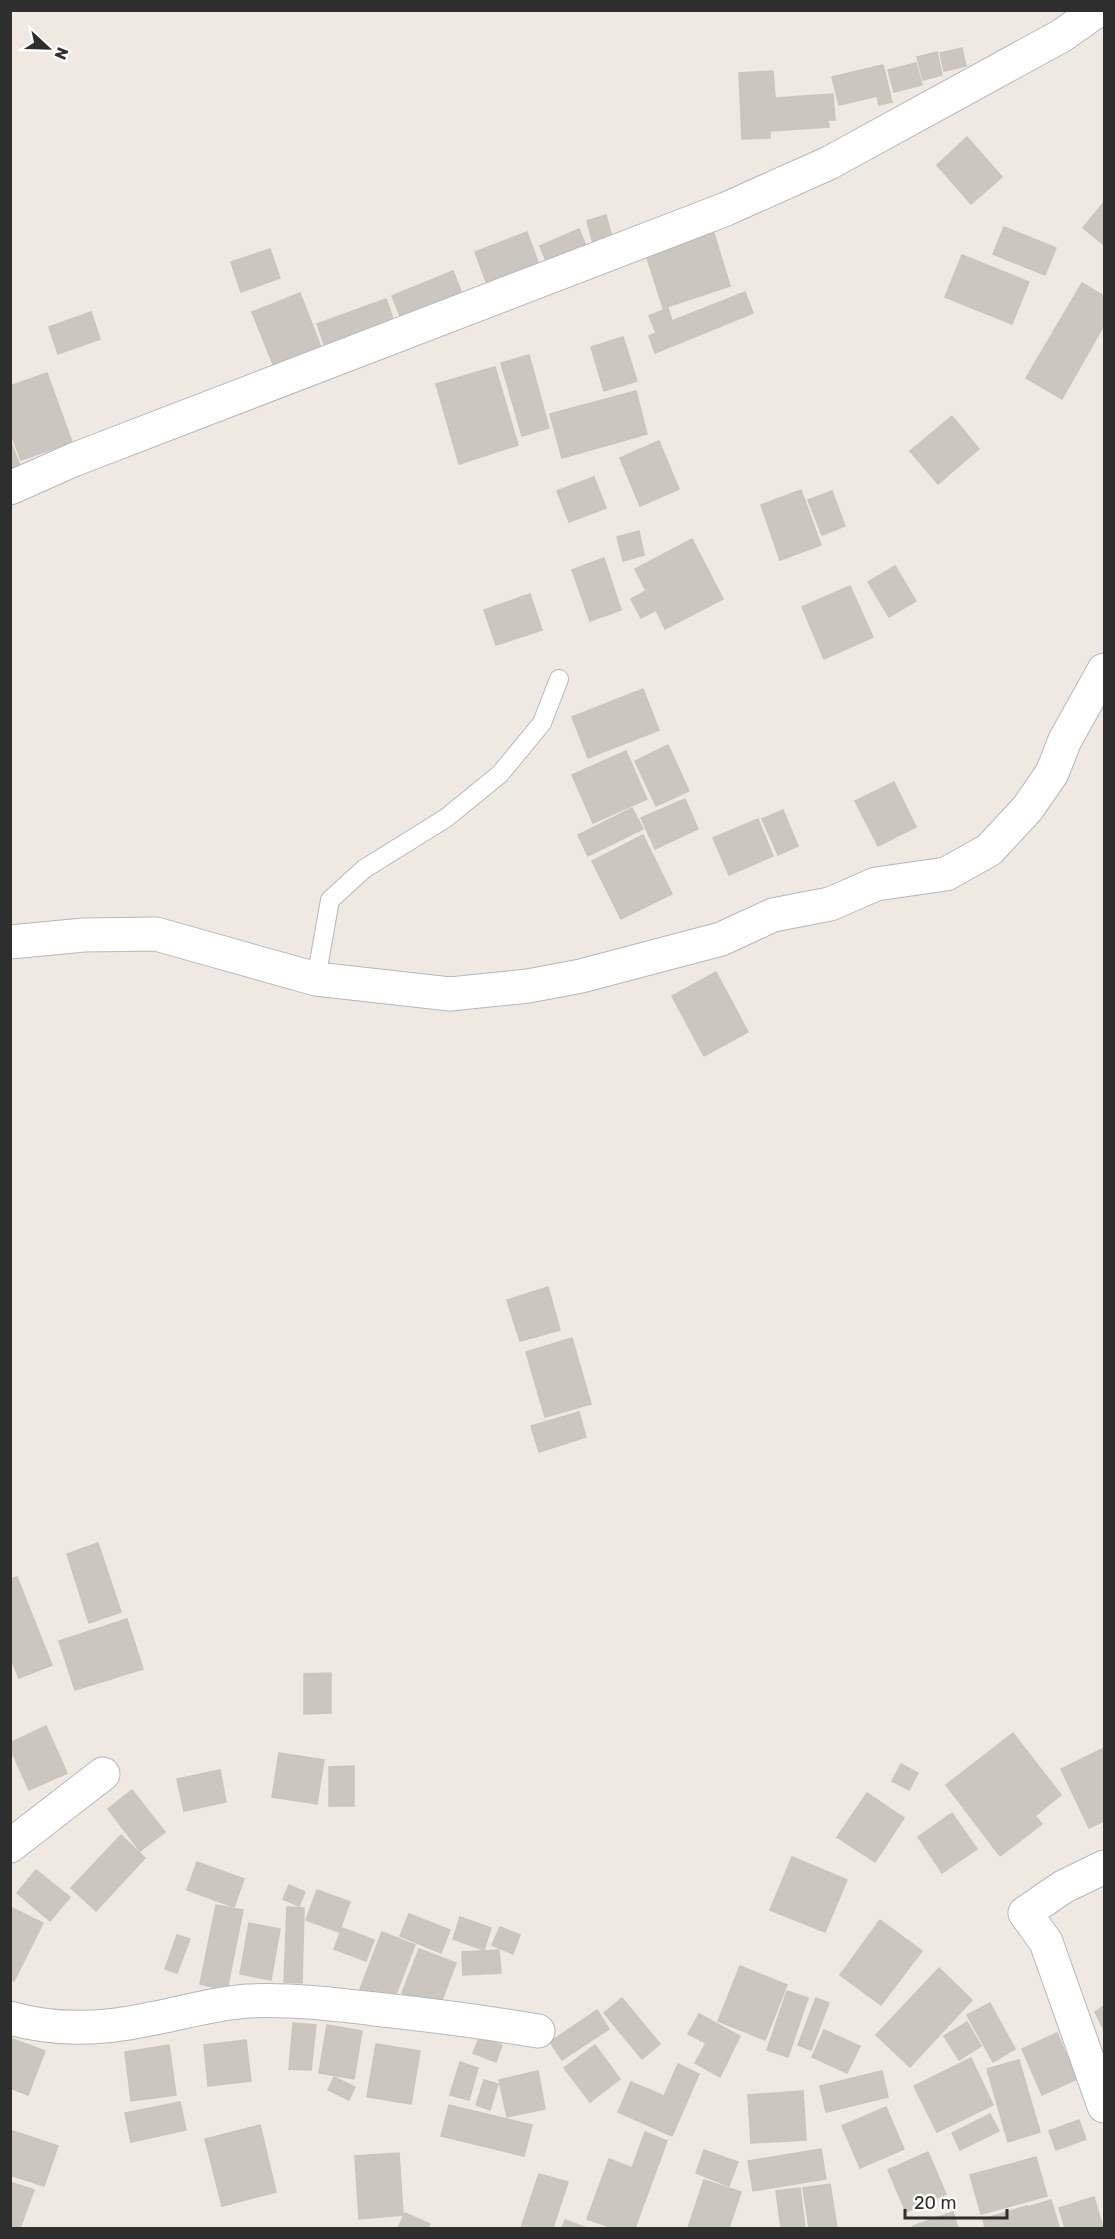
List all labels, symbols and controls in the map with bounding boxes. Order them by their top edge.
north arrow [18,18,78,78]
text: N [50,45,72,62]
scale bar [905,2182,1007,2220]
text: 20 m [914,2192,956,2214]

